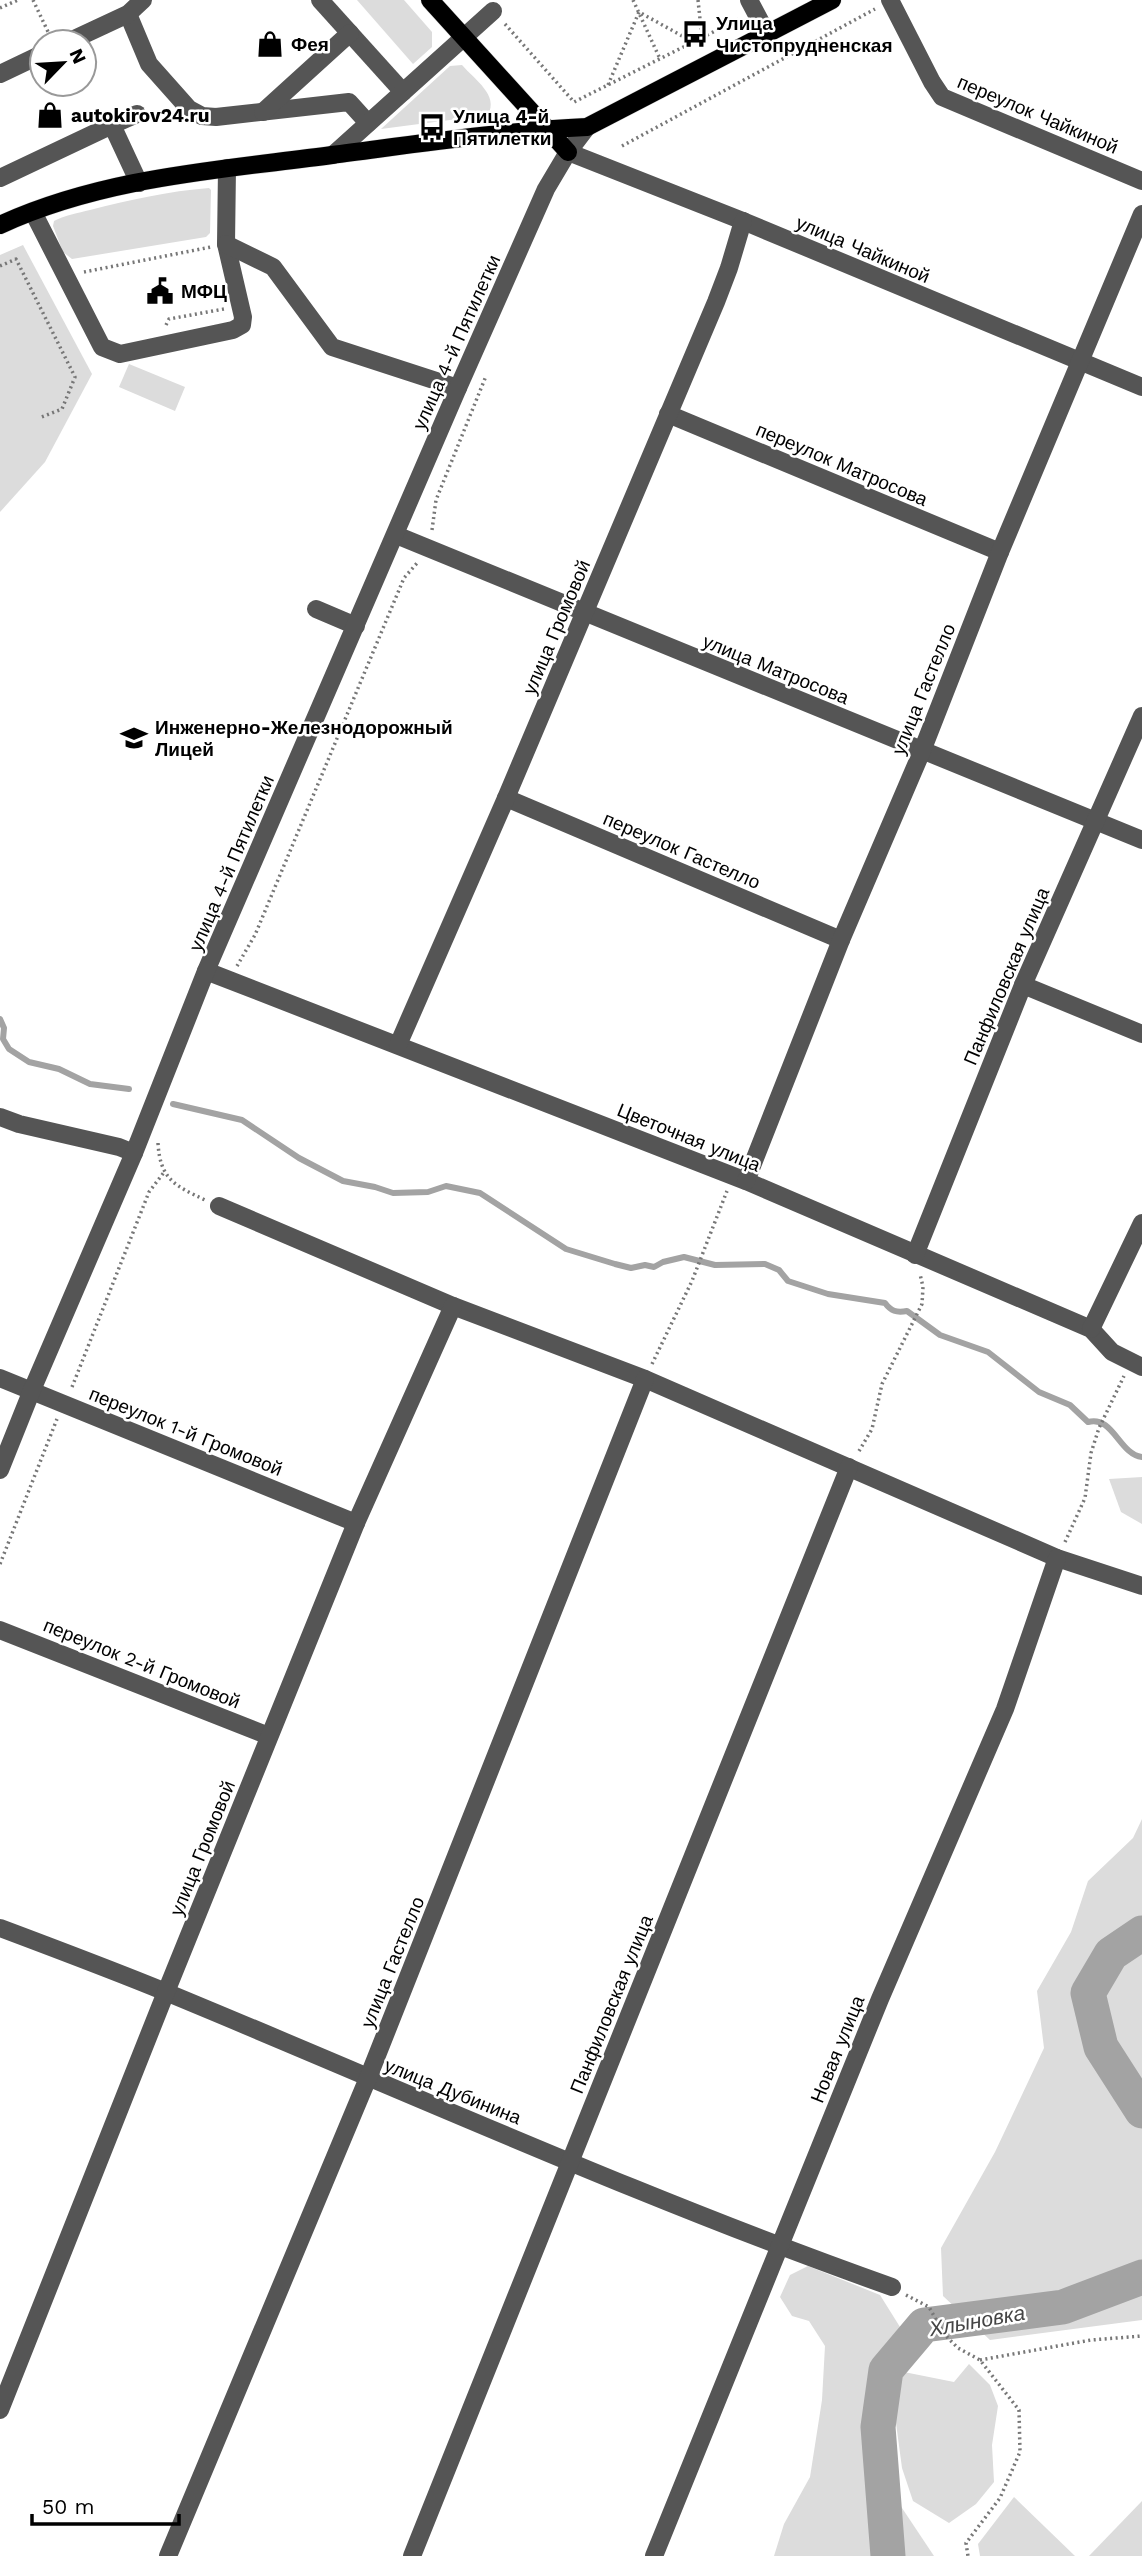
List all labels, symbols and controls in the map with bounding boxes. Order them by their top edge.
place label: Улица Чистопрудненская [716,12,893,57]
bus stop icon: Улица Чистопрудненская [680,19,710,49]
north arrow [28,28,98,98]
shop icon: Фея [255,29,285,59]
place label: Фея [291,33,329,56]
text: N [65,45,91,67]
street label: переулок Чайкиной [954,70,1121,159]
shop icon: autokirov24.ru [35,100,65,130]
place label: autokirov24.ru [71,104,209,127]
place label: Улица 4-й Пятилетки [453,105,551,150]
bus stop icon: Улица 4-й Пятилетки [417,112,447,142]
street label: улица Чайкиной [792,211,933,288]
street label: улица 4-й Пятилетки [408,251,505,433]
public building icon: МФЦ [145,276,175,306]
place label: МФЦ [181,280,227,303]
street label: переулок Матросова [752,418,932,511]
street label: улица Громовой [518,557,595,698]
street label: улица Гастелло [887,620,960,758]
street label: улица Матросова [699,630,853,709]
place label: Инженерно-Железнодорожный Лицей [155,716,453,761]
school or university icon: Инженерно-Железнодорожный Лицей [119,723,149,753]
street label: улица 4-й Пятилетки [184,772,279,955]
street label: переулок Гастелло [600,807,764,894]
street label: Панфиловская улица [959,884,1054,1068]
street label: Цветочная улица [614,1098,764,1177]
street label: переулок 1-й Громовой [86,1382,286,1481]
street label: переулок 2-й Громовой [40,1613,243,1713]
street label: улица Громовой [165,1777,240,1919]
street label: улица Гастелло [356,1893,429,2031]
street label: Панфиловская улица [565,1911,658,2097]
street label: Новая улица [805,1992,870,2106]
street label: улица Дубинина [381,2054,525,2130]
water label: Хлыновка [926,2300,1027,2341]
scale bar [32,2482,178,2526]
text: 50 m [42,2494,94,2519]

